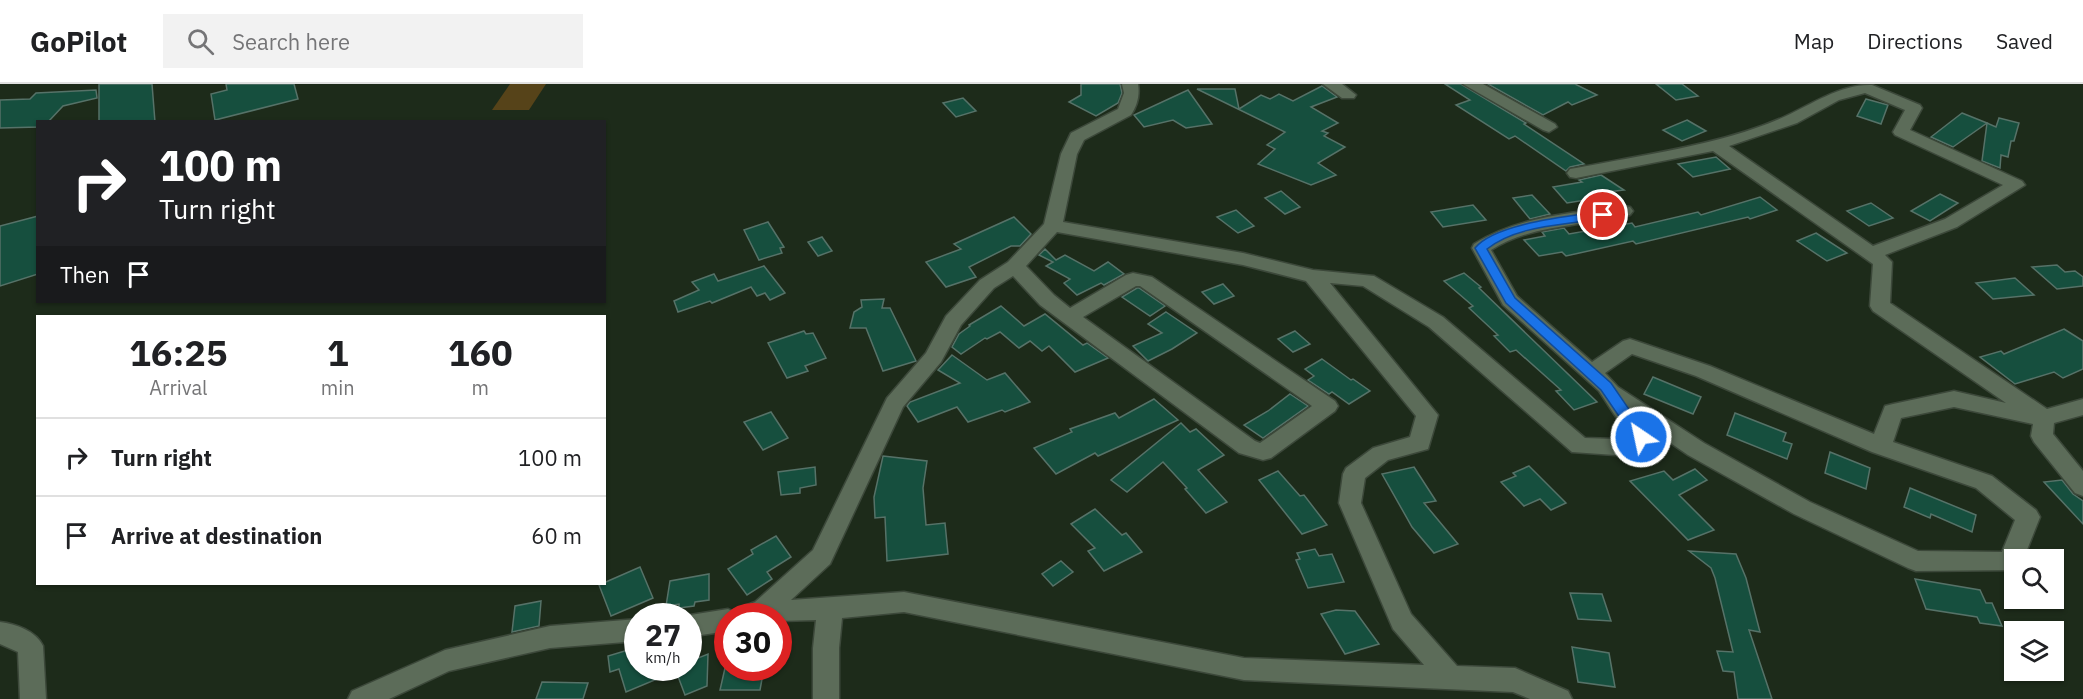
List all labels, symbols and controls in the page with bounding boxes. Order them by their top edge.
search box [163,14,583,68]
text: GoPilot [30,23,127,60]
icon: search [184,25,217,58]
text: Search here [232,27,350,56]
text: Map [1794,27,1834,55]
text: Directions [1867,27,1963,55]
text: Saved [1996,27,2053,55]
text: 100 m [159,138,282,193]
icon: right [60,144,138,222]
pin [1577,189,1628,240]
text: Turn right [159,191,276,226]
icon: arrive [1586,198,1619,231]
icon: arrive [122,258,155,291]
text: Then [60,260,110,289]
text: 16:25 [129,329,228,376]
text: 1 [327,329,349,376]
text: 160 [448,329,513,376]
text: Arrival [149,374,208,401]
text: min [321,374,355,401]
text: m [472,374,489,401]
position arrow [1609,405,1673,469]
icon: right [60,441,93,474]
text: Turn right [111,443,212,472]
text: 100 m [518,443,582,472]
icon: arrive [60,519,93,552]
text: Arrive at destination [111,521,322,550]
text: 60 m [531,521,582,550]
map controls [2004,549,2064,681]
button: search [2004,549,2064,609]
speed limit sign: 30 [714,603,792,681]
text: 27 [645,615,681,654]
button: layers [2004,621,2064,681]
text: km/h [645,648,681,667]

